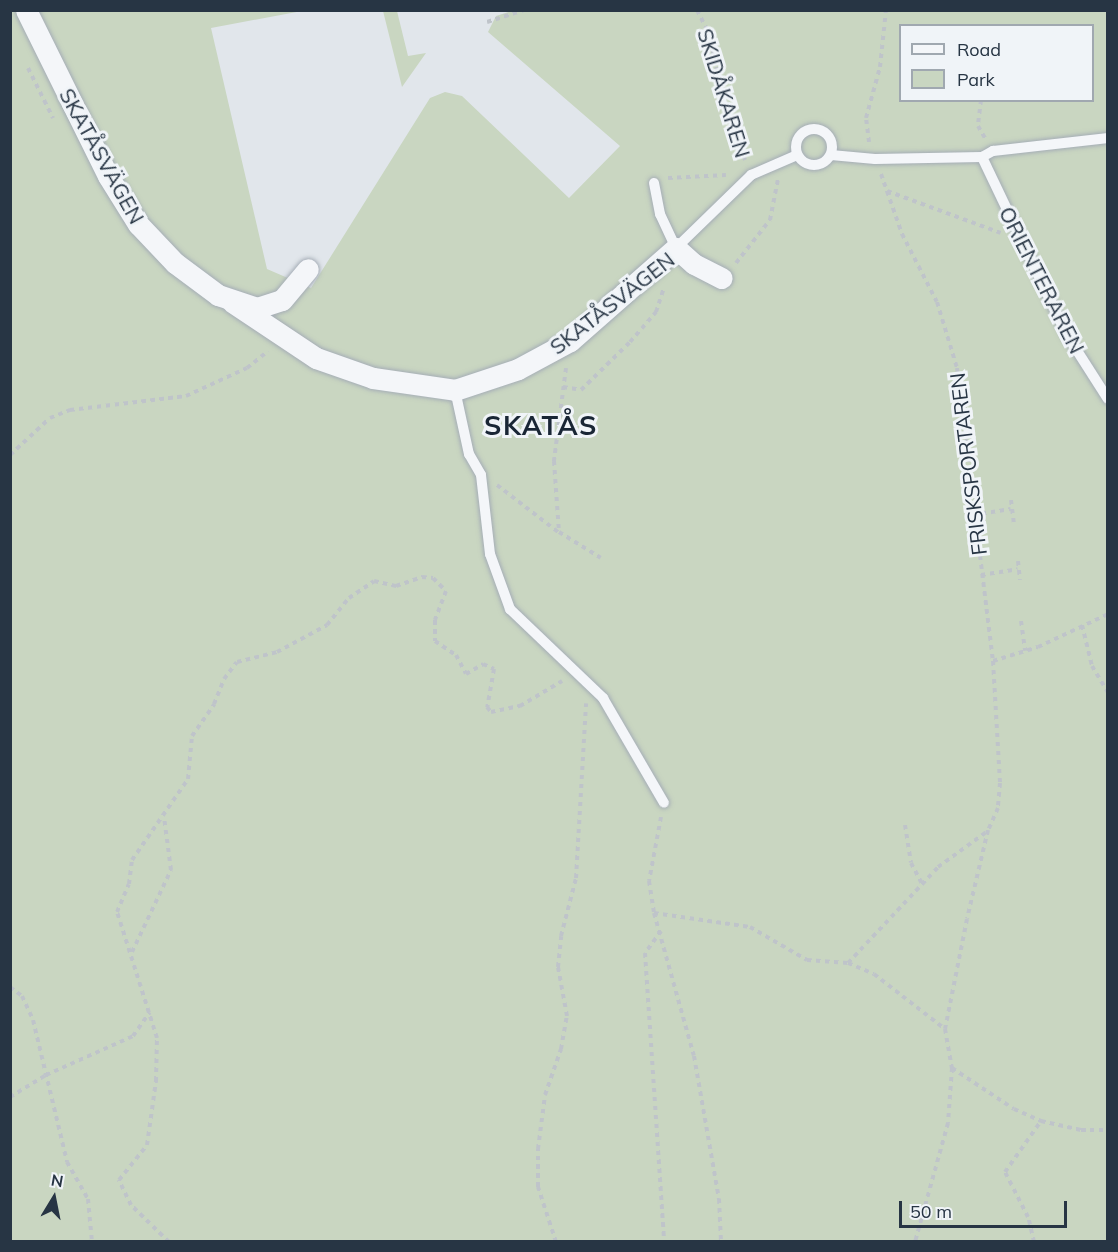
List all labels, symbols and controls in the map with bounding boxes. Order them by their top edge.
legend [899,24,1094,102]
street label: SKIDÅKAREN [692,26,756,160]
text: Road [957,38,1001,61]
text: Park [957,68,995,91]
street label: SKATÅSVÄGEN [54,84,150,228]
street label: ORIENTERAREN [994,202,1090,358]
street label: SKATÅSVÄGEN [545,247,679,359]
street label: FRISKSPORTAREN [944,371,992,557]
district label: SKATÅS [484,410,598,442]
north arrow [24,1168,84,1228]
text: N [49,1169,65,1191]
scale bar [902,1189,1070,1227]
text: 50 m [910,1200,952,1223]

